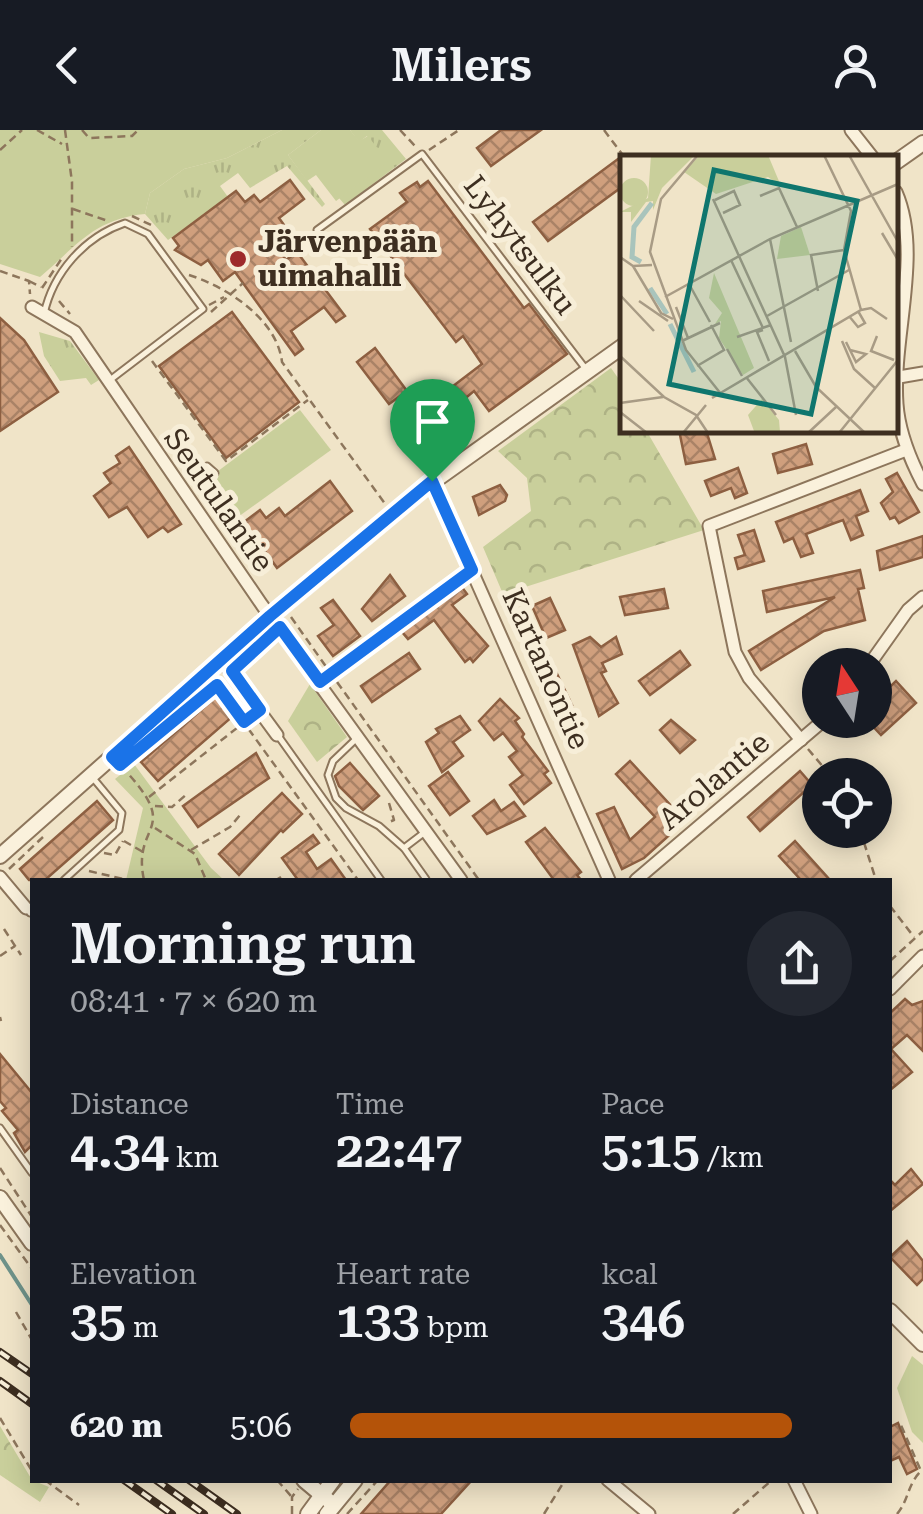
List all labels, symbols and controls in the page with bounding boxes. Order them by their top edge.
icon: back [40,38,95,93]
icon: person [828,38,883,93]
text: Milers [391,39,532,92]
inset map [620,155,898,432]
street label: Lyhytsulku [457,169,584,321]
place label: Järvenpään uimahalli [258,224,437,293]
marker: Järvenpään uimahalli [227,248,249,270]
pin [390,379,475,482]
icon: arrive [405,394,460,449]
street label: Seutulantie [157,422,281,578]
street label: Kartanontie [495,583,597,755]
north arrow [802,648,892,738]
map controls [802,648,892,848]
street label: Arolantie [651,724,776,837]
button: locate [802,758,892,848]
button: share [747,911,852,1016]
text: Morning run [70,912,416,976]
text: 08:41 · 7 × 620 m [70,982,317,1020]
text: Distance [70,1088,189,1121]
text: Time [336,1088,404,1121]
text: Pace [601,1088,665,1121]
text: 4.34 [70,1121,169,1179]
text: 22:47 [336,1121,462,1179]
text: 5:15 [601,1121,700,1179]
text: km [169,1141,219,1174]
text: /km [700,1141,764,1174]
text: Elevation [70,1258,197,1291]
text: Heart rate [336,1258,470,1291]
text: kcal [601,1258,658,1291]
text: 35 [70,1291,126,1349]
text: 133 [336,1291,420,1349]
text: 346 [601,1291,685,1349]
text: m [126,1311,159,1344]
text: bpm [420,1311,489,1344]
text: 620 m [70,1407,163,1445]
text: 5:06 [230,1407,292,1445]

